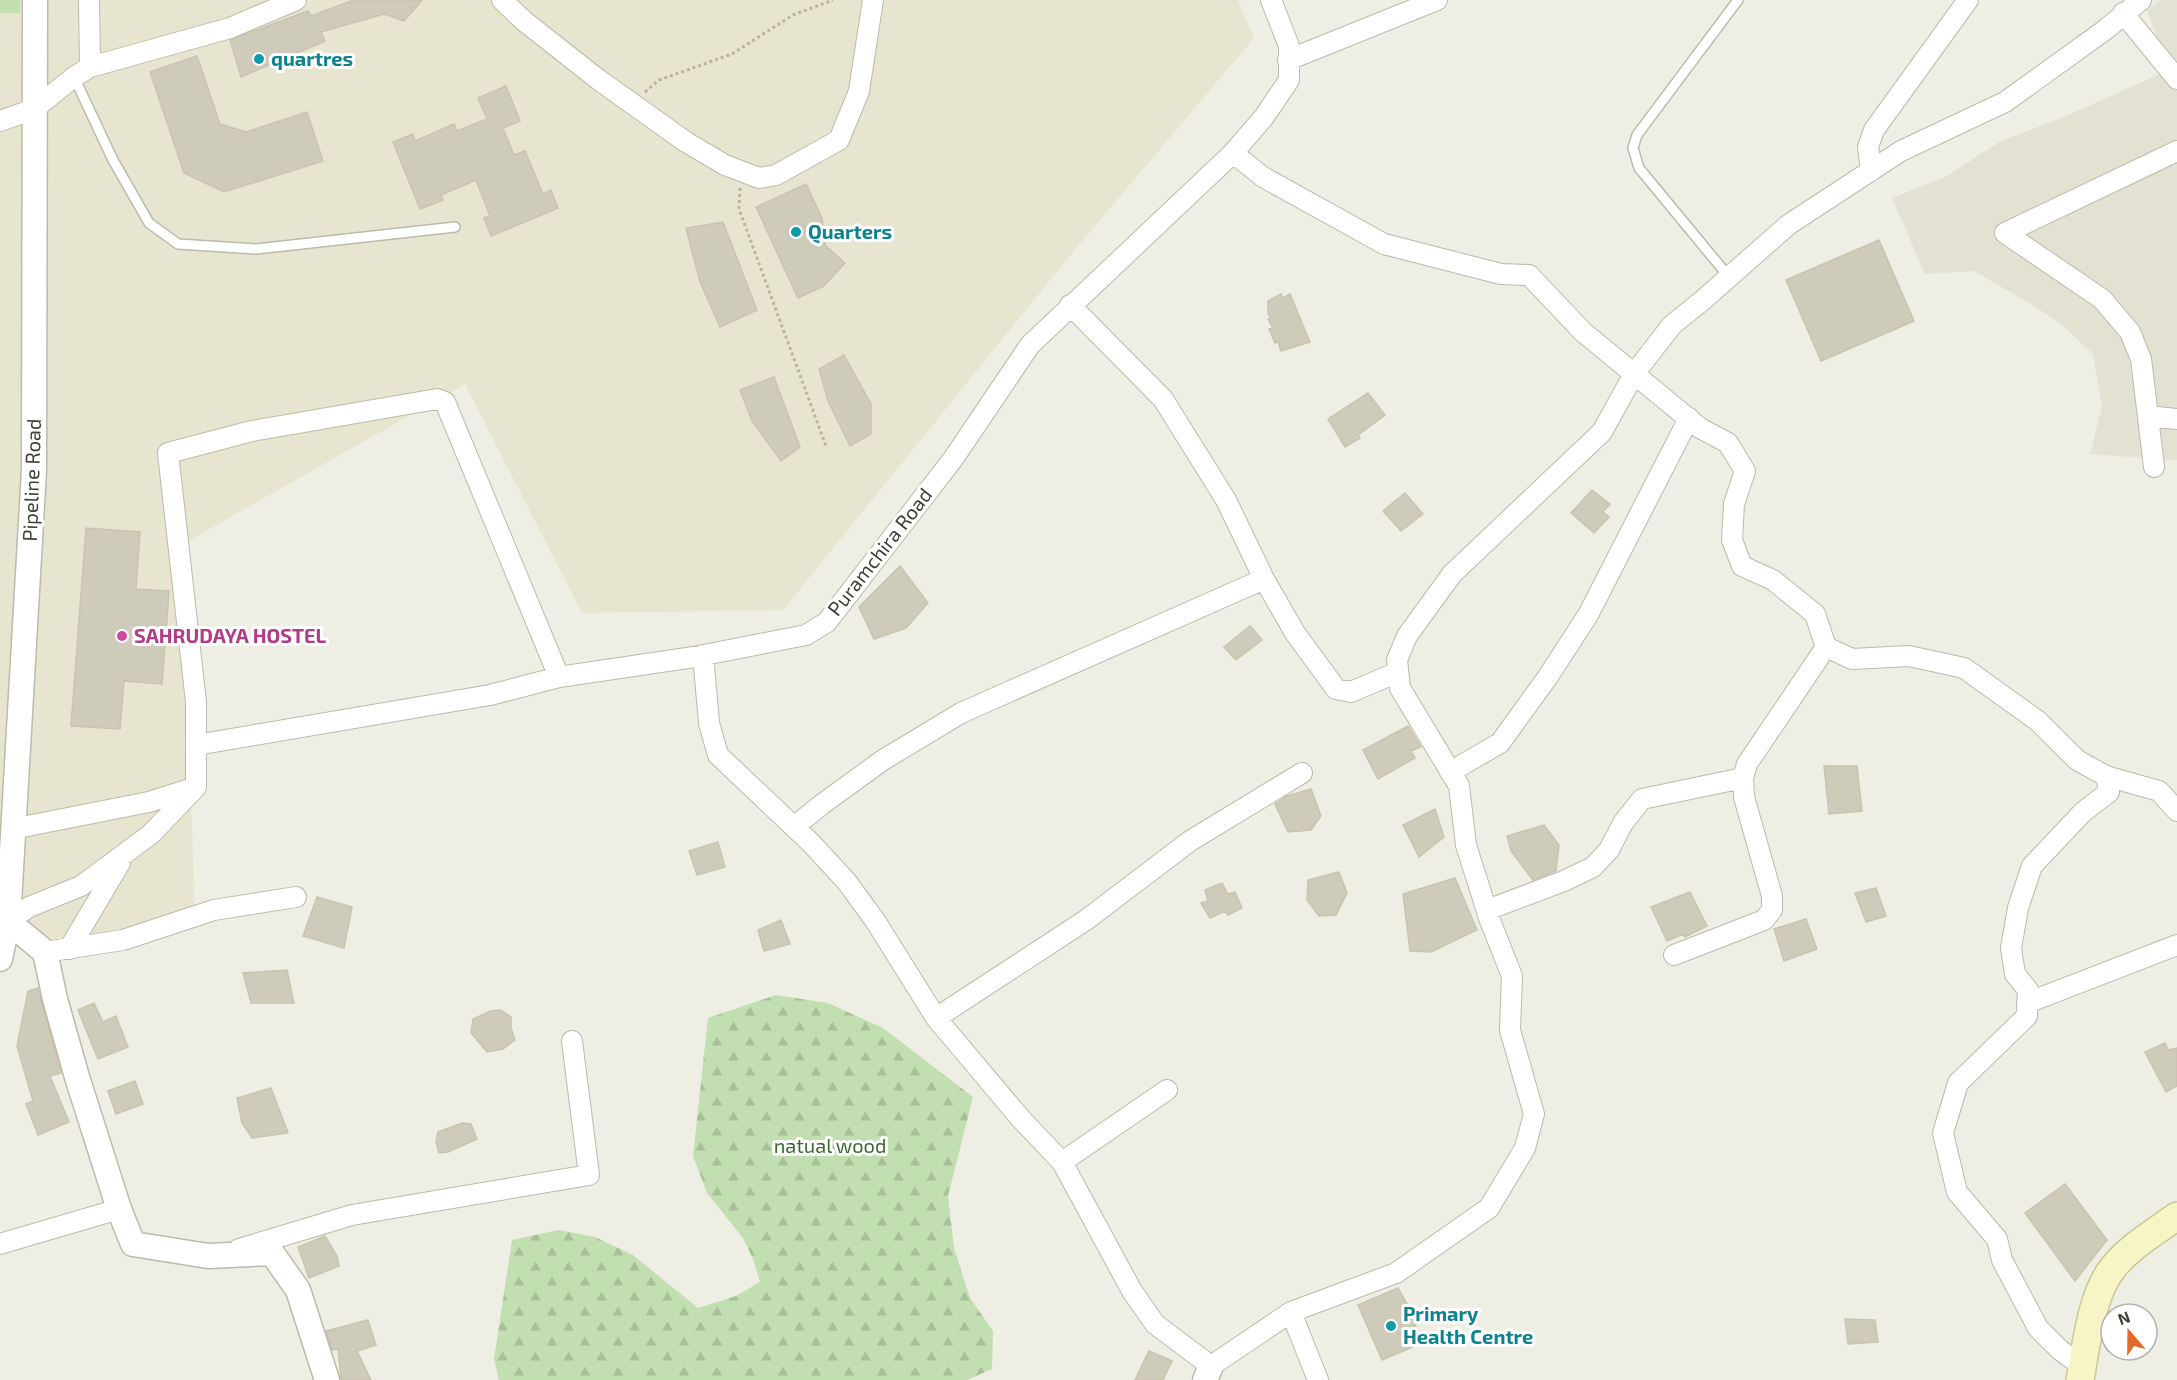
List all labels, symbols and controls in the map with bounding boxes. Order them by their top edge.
place label: quartres [271,46,353,70]
marker: quartres [252,52,266,66]
place label: Quarters [808,219,892,244]
marker: Quarters [789,225,803,239]
street label: Pipeline Road [17,418,45,542]
street label: Puramchira Road [822,483,937,620]
place label: SAHRUDAYA HOSTEL [134,623,327,647]
marker: SAHRUDAYA HOSTEL [115,629,129,643]
park label: natual wood [774,1133,886,1157]
place label: Primary Health Centre [1403,1301,1533,1348]
north arrow [2099,1302,2159,1362]
text: N [2115,1307,2132,1328]
marker: Primary Health Centre [1384,1319,1398,1333]

